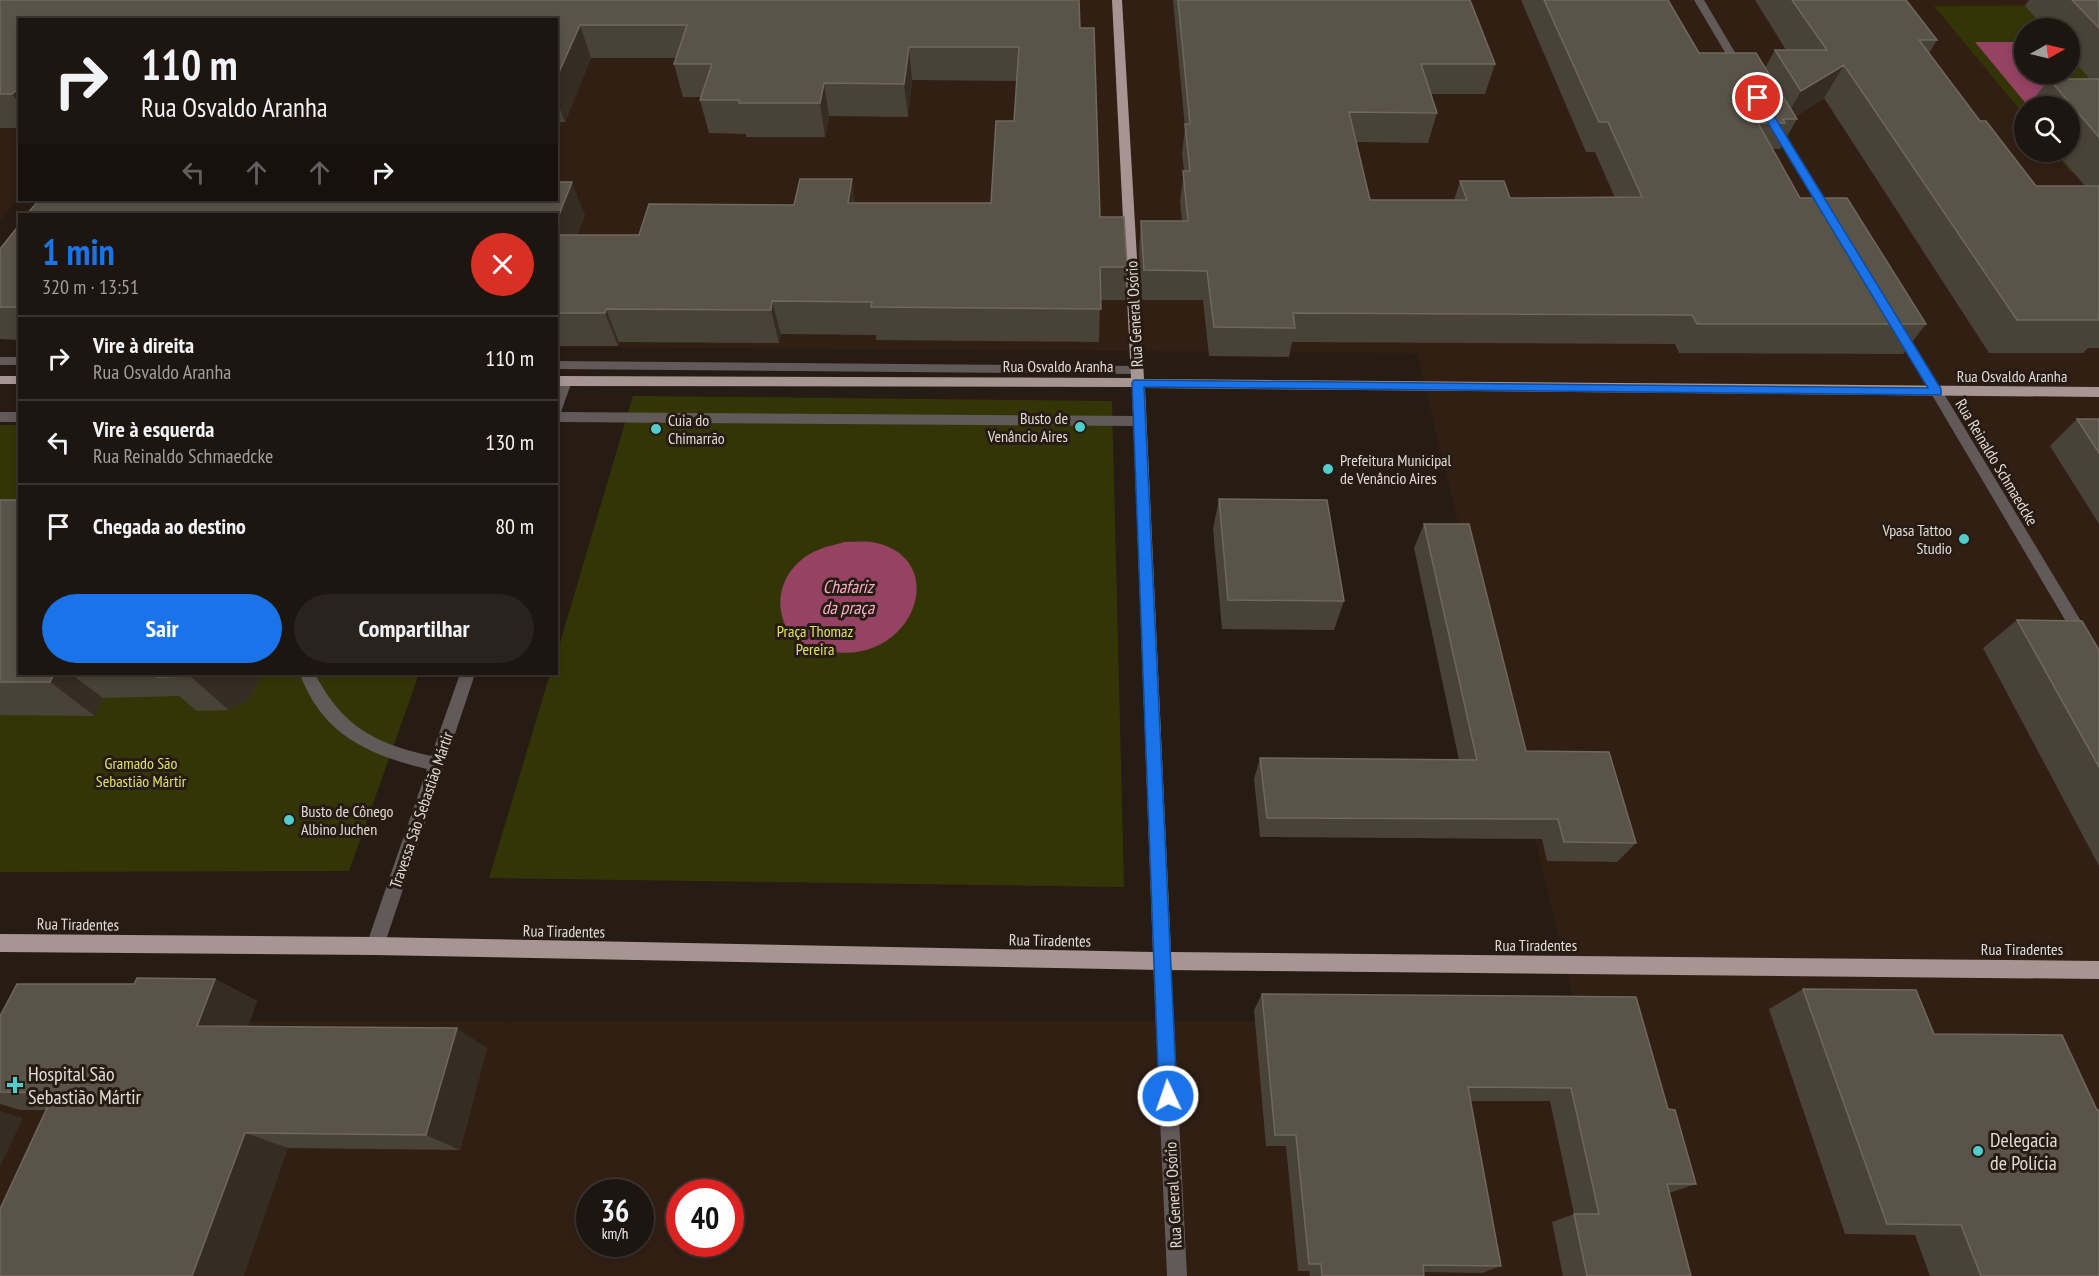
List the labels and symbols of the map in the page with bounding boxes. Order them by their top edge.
north arrow [2014,18,2080,84]
pin [1732,72,1783,123]
street label: Rua General Osório [1121,260,1147,368]
street label: Rua Osvaldo Aranha [1003,356,1113,376]
street label: Rua Osvaldo Aranha [1957,366,2067,386]
street label: Rua Reinaldo Schmaedcke [1951,395,2043,529]
place label: Busto de Venâncio Aires [987,408,1068,446]
place label: Cuia do Chimarrão [668,410,725,448]
marker: Busto de Venâncio Aires [1073,420,1087,434]
marker: Cuia do Chimarrão [649,422,663,436]
place label: Prefeitura Municipal de Venâncio Aires [1340,450,1452,488]
marker: Prefeitura Municipal de Venâncio Aires [1321,462,1335,476]
place label: Vpasa Tattoo Studio [1881,520,1952,558]
marker: Vpasa Tattoo Studio [1957,532,1971,546]
water label: Chafariz da praça [822,575,876,619]
park label: Praça Thomaz Pereira [777,621,853,659]
street label: Travessa São Sebastião Mártir [385,729,457,891]
park label: Gramado São Sebastião Mártir [96,753,187,791]
place label: Busto de Cônego Albino Juchen [301,801,394,839]
marker: Busto de Cônego Albino Juchen [282,813,296,827]
street label: Rua Tiradentes [37,913,119,935]
street label: Rua Tiradentes [523,920,605,942]
street label: Rua Tiradentes [1009,929,1091,951]
street label: Rua Tiradentes [1495,935,1577,955]
street label: Rua Tiradentes [1981,939,2063,959]
place label: Hospital São Sebastião Mártir [28,1061,142,1110]
position arrow [1136,1064,1200,1128]
marker: Hospital São Sebastião Mártir [6,1076,24,1094]
place label: Delegacia de Polícia [1990,1127,2058,1176]
street label: Rua General Osório [1160,1141,1186,1249]
marker: Delegacia de Polícia [1971,1144,1985,1158]
speed limit sign: 40 [666,1179,744,1257]

